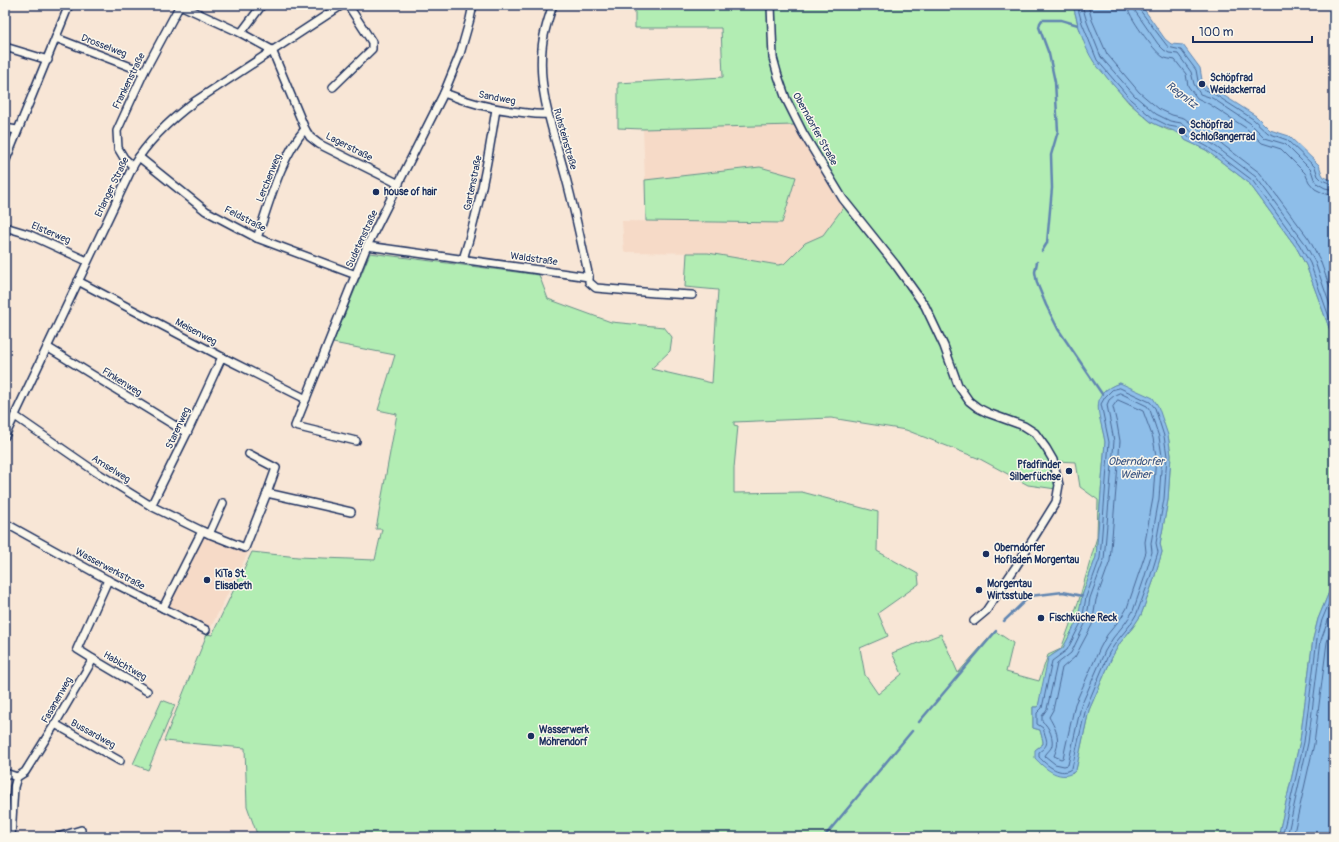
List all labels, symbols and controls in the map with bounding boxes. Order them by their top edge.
scale bar [1193,18,1312,44]
text: 100 m [1199,25,1234,40]
street label: Drosselweg [79,32,129,60]
street label: Frankenstraße [110,51,148,111]
place label: Schöpfrad Weidackerrad [1210,72,1266,96]
water label: Regnitz [1164,79,1201,112]
marker: Schöpfrad Weidackerrad [1197,79,1207,89]
street label: Sandweg [477,89,517,107]
street label: Oberndorfer Straße [790,90,840,168]
street label: Ruhsteinstraße [551,107,579,171]
place label: Schöpfrad Schloßangerrad [1190,119,1256,143]
marker: Schöpfrad Schloßangerrad [1177,126,1187,136]
street label: Lagerstraße [324,130,374,164]
street label: Lerchenweg [254,152,284,204]
street label: Gartenstraße [461,154,485,212]
street label: Erlanger Straße [92,155,132,219]
place label: house of hair [384,186,437,198]
marker: house of hair [371,187,381,197]
street label: Feldstraße [222,203,268,235]
street label: Sudetenstraße [343,208,381,270]
street label: Elsterweg [30,219,72,247]
street label: Waldstraße [510,250,558,268]
street label: Meisenweg [173,316,219,348]
street label: Finkenweg [100,365,144,399]
street label: Starenweg [163,405,193,451]
street label: Amselweg [89,452,133,486]
water label: Oberndorfer Weiher [1108,455,1166,481]
place label: Pfadfinder Silberfüchse [1009,459,1062,483]
marker: Pfadfinder Silberfüchse [1064,466,1074,476]
place label: Oberndorfer Hofladen Morgentau [994,542,1079,566]
street label: Wasserwerkstraße [73,546,147,592]
marker: Oberndorfer Hofladen Morgentau [981,549,991,559]
place label: KiTa St. Elisabeth [215,568,252,592]
marker: KiTa St. Elisabeth [202,575,212,585]
place label: Morgentau Wirtsstube [987,578,1034,602]
marker: Morgentau Wirtsstube [974,585,984,595]
place label: Fischküche Reck [1049,612,1118,624]
marker: Fischküche Reck [1036,613,1046,623]
street label: Habichtweg [101,649,149,683]
street label: Fasanenweg [39,675,75,725]
street label: Bussardweg [69,717,117,751]
place label: Wasserwerk Möhrendorf [539,724,590,748]
marker: Wasserwerk Möhrendorf [526,731,536,741]

